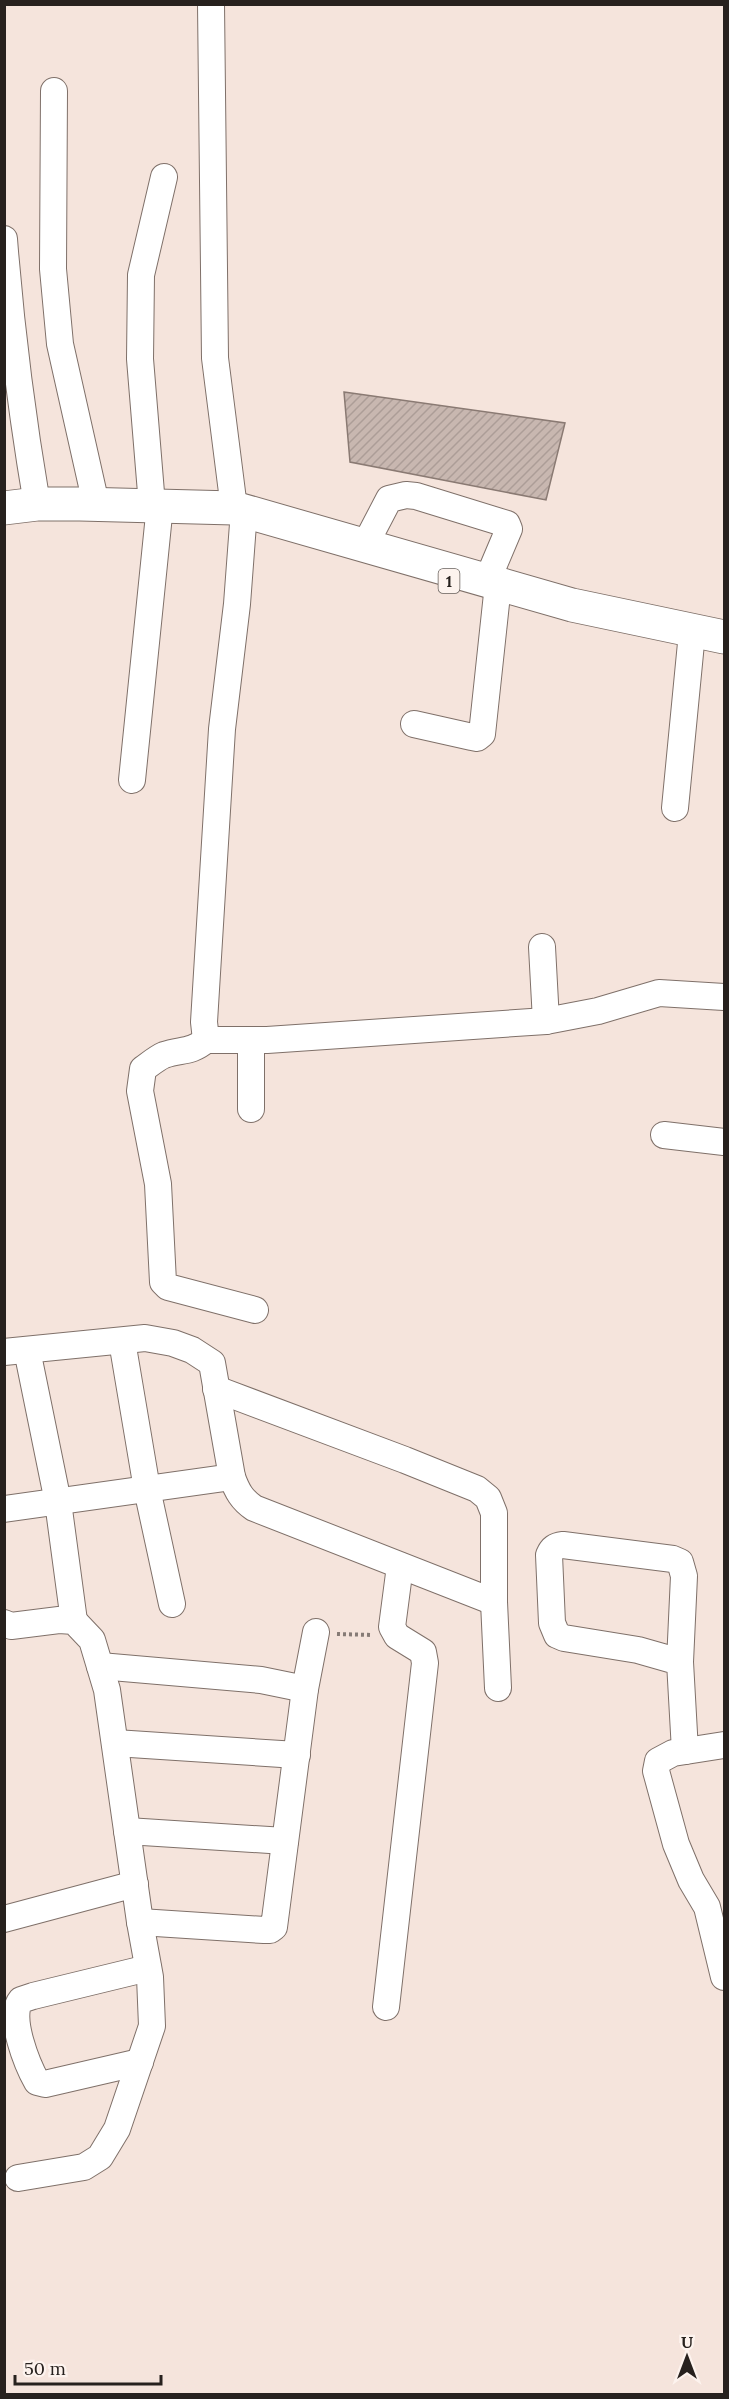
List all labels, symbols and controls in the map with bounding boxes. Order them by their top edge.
road number: 1 [438,569,460,593]
north arrow [657,2327,717,2387]
text: U [681,2332,693,2352]
scale bar [15,2348,160,2386]
text: 50 m [24,2357,66,2380]

